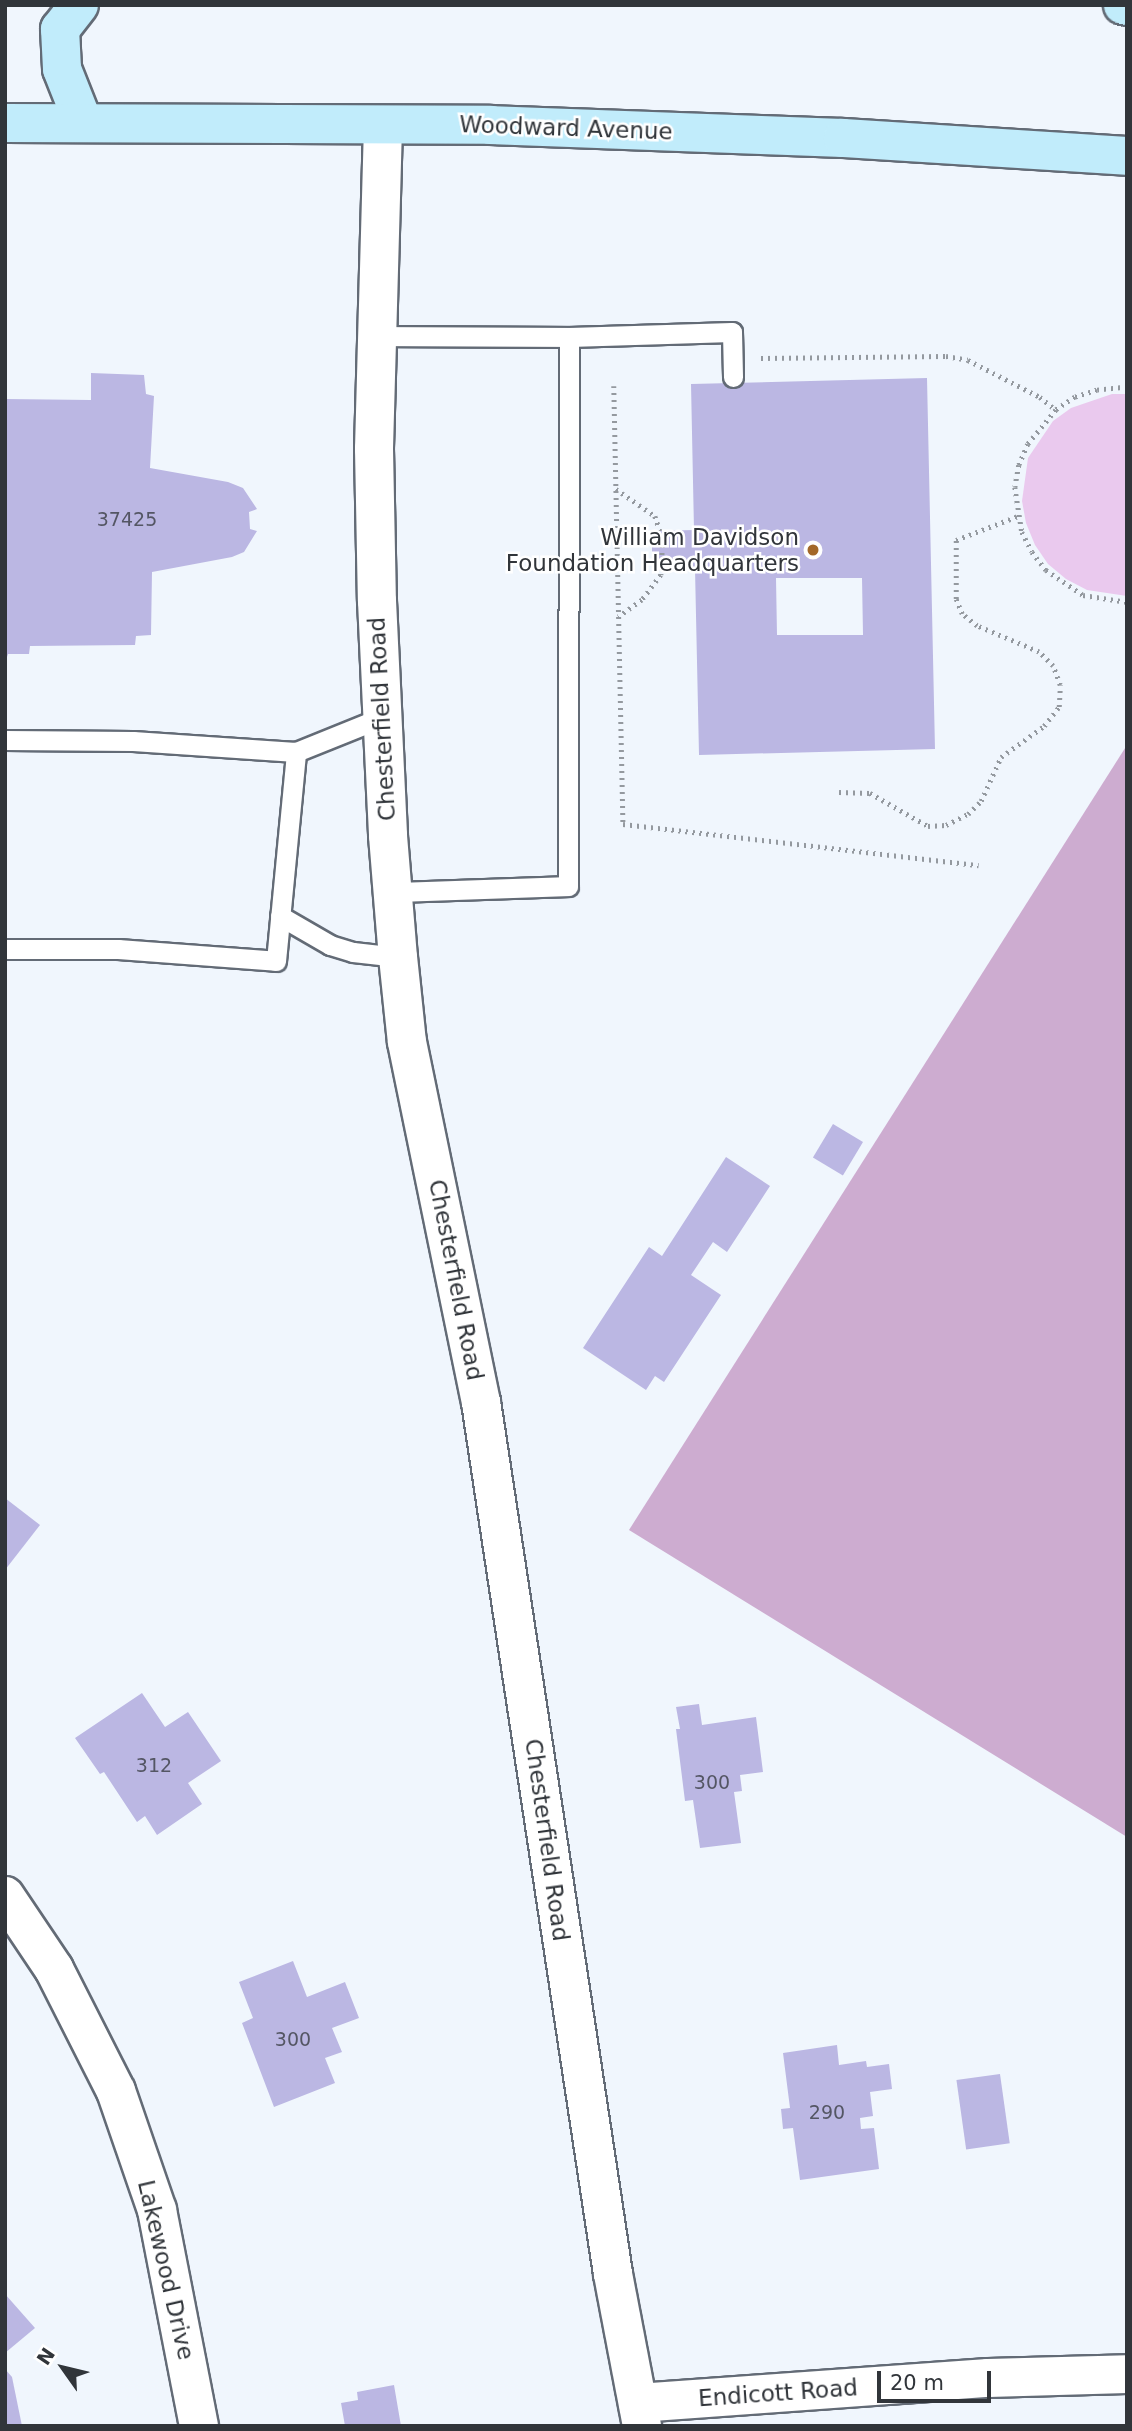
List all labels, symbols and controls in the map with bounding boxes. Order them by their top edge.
street label: Woodward Avenue [459,110,673,146]
house number: 37425 [97,509,157,531]
place label: William Davidson Foundation Headquarters [506,523,799,577]
marker: William Davidson Foundation Headquarters [805,542,821,558]
street label: Chesterfield Road [363,616,401,822]
street label: Chesterfield Road [423,1177,489,1383]
street label: Chesterfield Road [519,1737,575,1943]
house number: 312 [136,1755,172,1777]
house number: 300 [694,1772,730,1794]
house number: 300 [275,2029,311,2051]
house number: 290 [809,2102,845,2124]
street label: Lakewood Drive [132,2177,200,2363]
north arrow [28,2333,98,2403]
text: N [32,2344,59,2369]
scale bar [880,2358,994,2402]
text: 20 m [890,2371,944,2395]
street label: Endicott Road [697,2374,859,2412]

